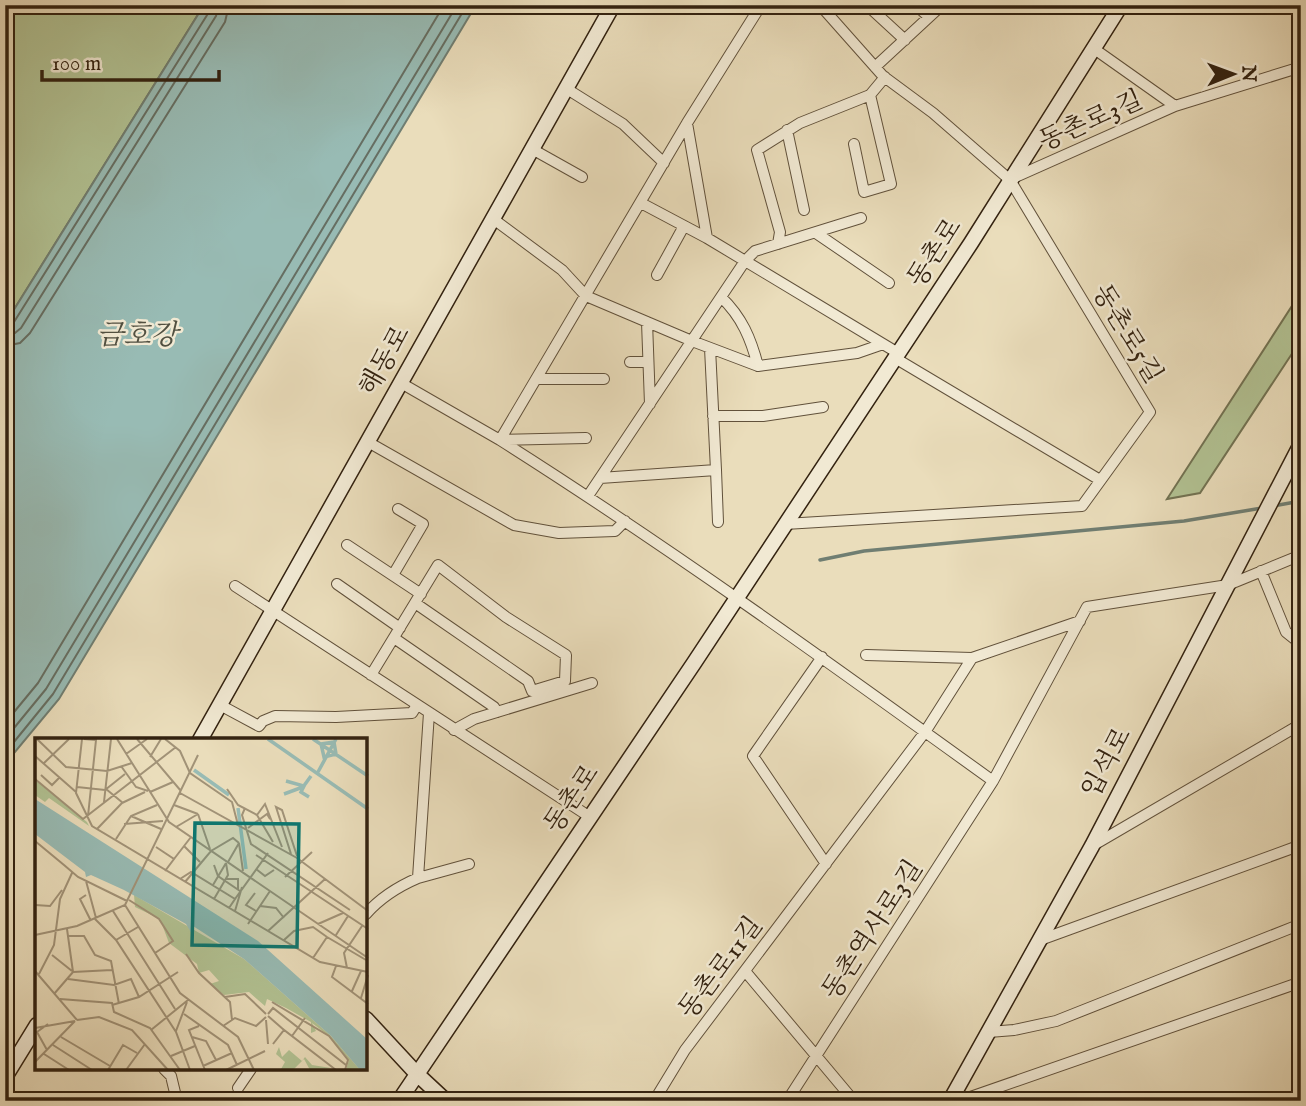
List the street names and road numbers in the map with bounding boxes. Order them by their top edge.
street label: 동촌로3길 [1034,84,1148,158]
street label: 동촌로 [901,212,969,294]
street label: 동촌로5길 [1085,278,1169,390]
street label: 해동로 [352,320,418,402]
street label: 입석로 [1075,722,1139,804]
street label: 동촌로 [537,759,607,839]
street label: 동촌역사로3길 [815,854,931,1006]
street label: 동촌로11길 [672,910,770,1026]

